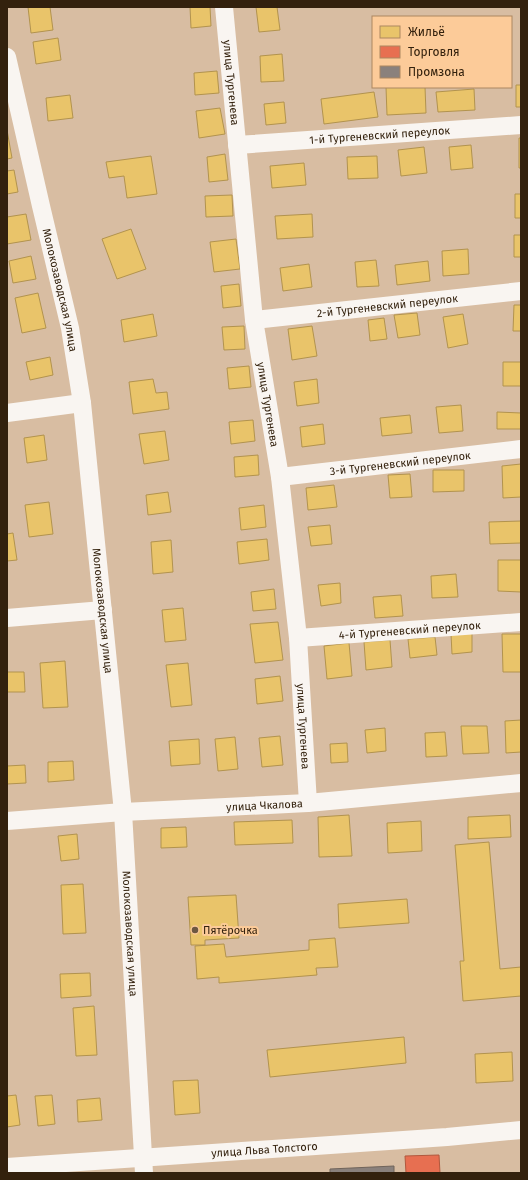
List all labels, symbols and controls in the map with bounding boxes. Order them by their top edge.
legend [372,16,512,88]
text: Жильё [408,25,445,39]
street label: улица Тургенева [221,39,242,126]
text: Торговля [408,45,460,59]
text: Промзона [408,65,465,79]
street label: 1-й Тургеневский переулок [309,123,451,146]
street label: Молокозаводская улица [40,227,80,352]
street label: 2-й Тургеневский переулок [316,291,459,320]
street label: улица Тургенева [255,361,281,448]
street label: 3-й Тургеневский переулок [329,448,472,478]
street label: Молокозаводская улица [90,547,116,674]
street label: 4-й Тургеневский переулок [338,618,481,642]
street label: улица Тургенева [294,683,312,770]
street label: улица Чкалова [226,797,303,813]
street label: Молокозаводская улица [120,870,140,997]
place label: Пятёрочка [203,924,258,937]
marker: Пятёрочка [190,925,200,935]
street label: улица Льва Толстого [211,1139,318,1160]

